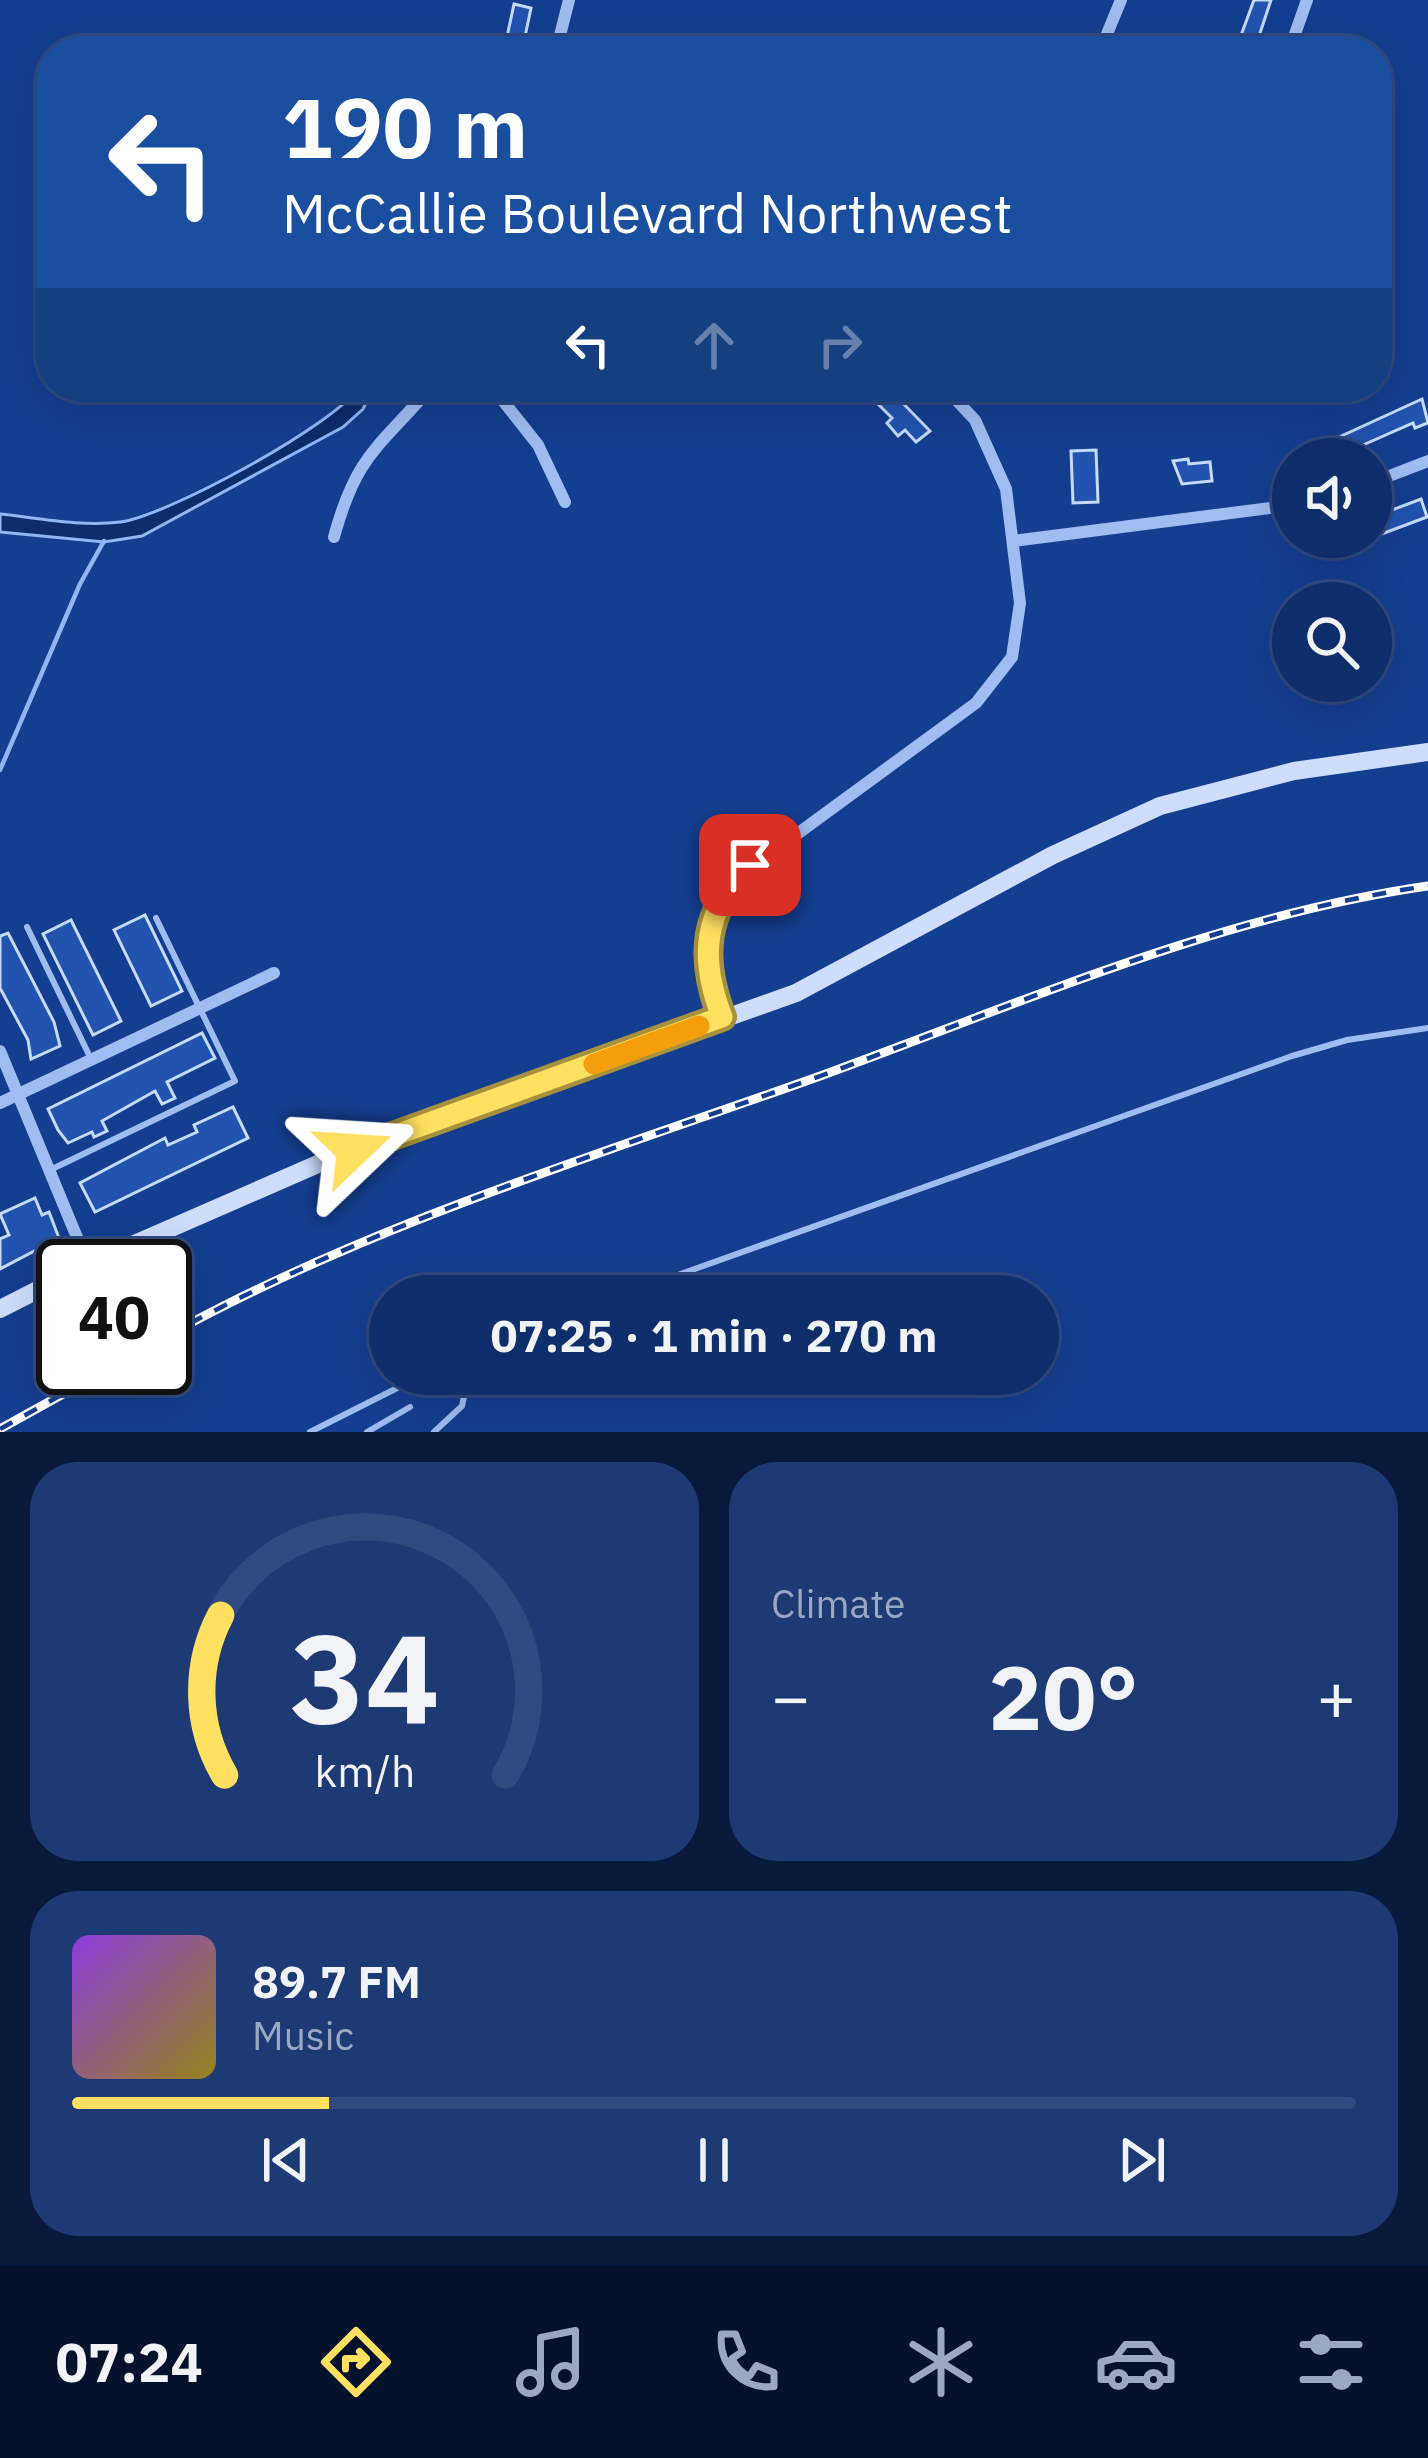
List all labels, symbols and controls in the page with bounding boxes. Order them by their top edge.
text: 190 m [282,72,528,181]
icon: left [84,84,240,240]
text: McCallie Boulevard Northwest [282,178,1012,248]
icon: left [555,312,621,378]
icon: ahead [681,312,747,378]
icon: right [807,312,873,378]
map controls [1272,438,1392,702]
button: sound [1272,438,1392,558]
button: search [1272,582,1392,702]
pin [699,814,801,916]
icon: arrive [717,832,783,898]
position arrow [291,1087,417,1213]
speed limit sign: 40 [36,1239,192,1395]
text: 07:25 · 1 min · 270 m [491,1306,937,1364]
text: Climate [771,1578,905,1629]
text: 34 [290,1596,439,1758]
text: 20° [988,1638,1139,1755]
text: − [771,1653,811,1739]
text: + [1316,1653,1356,1739]
text: km/h [314,1742,415,1798]
text: 89.7 FM [252,1952,421,2010]
text: Music [252,2010,354,2061]
icon: previous [253,2127,319,2193]
icon: pause [681,2127,747,2193]
icon: next [1109,2127,1175,2193]
icon: directions [314,2320,398,2404]
icon: music [509,2320,593,2404]
icon: phone [704,2320,788,2404]
icon: climate [899,2320,983,2404]
icon: car [1094,2320,1178,2404]
icon: filters [1289,2320,1373,2404]
text: 07:24 [55,2327,203,2397]

